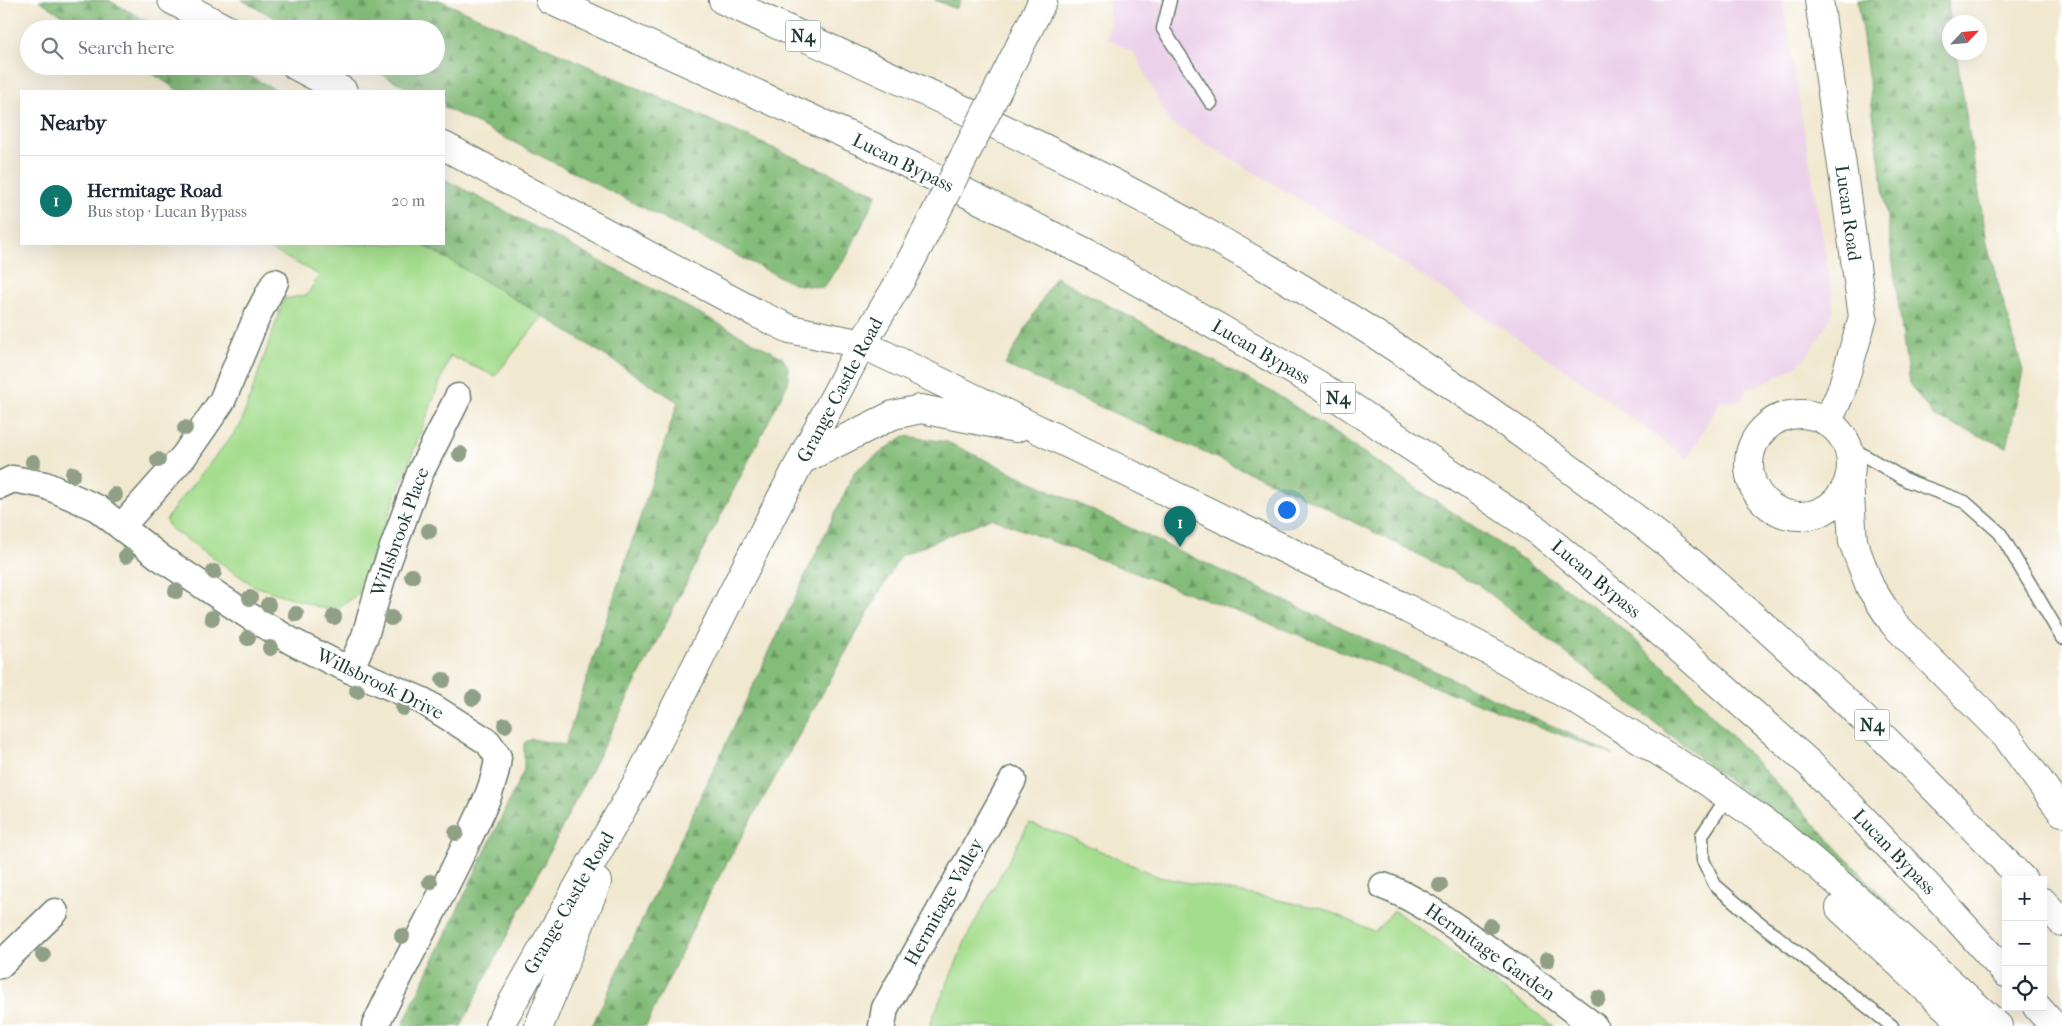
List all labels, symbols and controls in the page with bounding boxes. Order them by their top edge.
north arrow [1942,15,1987,60]
search box [20,20,445,75]
road number: N4 [786,20,820,52]
icon: search [38,34,66,62]
text: Search here [78,37,174,59]
text: Nearby [40,111,106,135]
street label: Lucan Bypass [849,129,957,197]
street label: Lucan Road [1830,164,1866,263]
text: Hermitage Road [87,180,222,202]
text: 1 [53,191,59,210]
text: 20 m [391,191,425,210]
text: Bus stop · Lucan Bypass [87,202,247,221]
street label: Grange Castle Road [792,313,888,466]
street label: Lucan Bypass [1208,315,1314,389]
road number: N4 [1320,382,1356,413]
street label: Willsbrook Place [366,464,434,600]
your location [1274,497,1300,523]
pin: 1 [1164,506,1196,547]
street label: Lucan Bypass [1547,535,1645,623]
street label: Willsbrook Drive [312,643,447,724]
road number: N4 [1854,710,1890,740]
street label: Lucan Bypass [1848,805,1940,899]
street label: Grange Castle Road [519,827,619,978]
street label: Hermitage Valley [900,834,989,970]
map controls [2002,876,2047,1011]
button: + [2002,876,2047,921]
street label: Hermitage Garden [1421,899,1559,1005]
button: − [2002,921,2047,966]
button: locate [2002,966,2047,1011]

